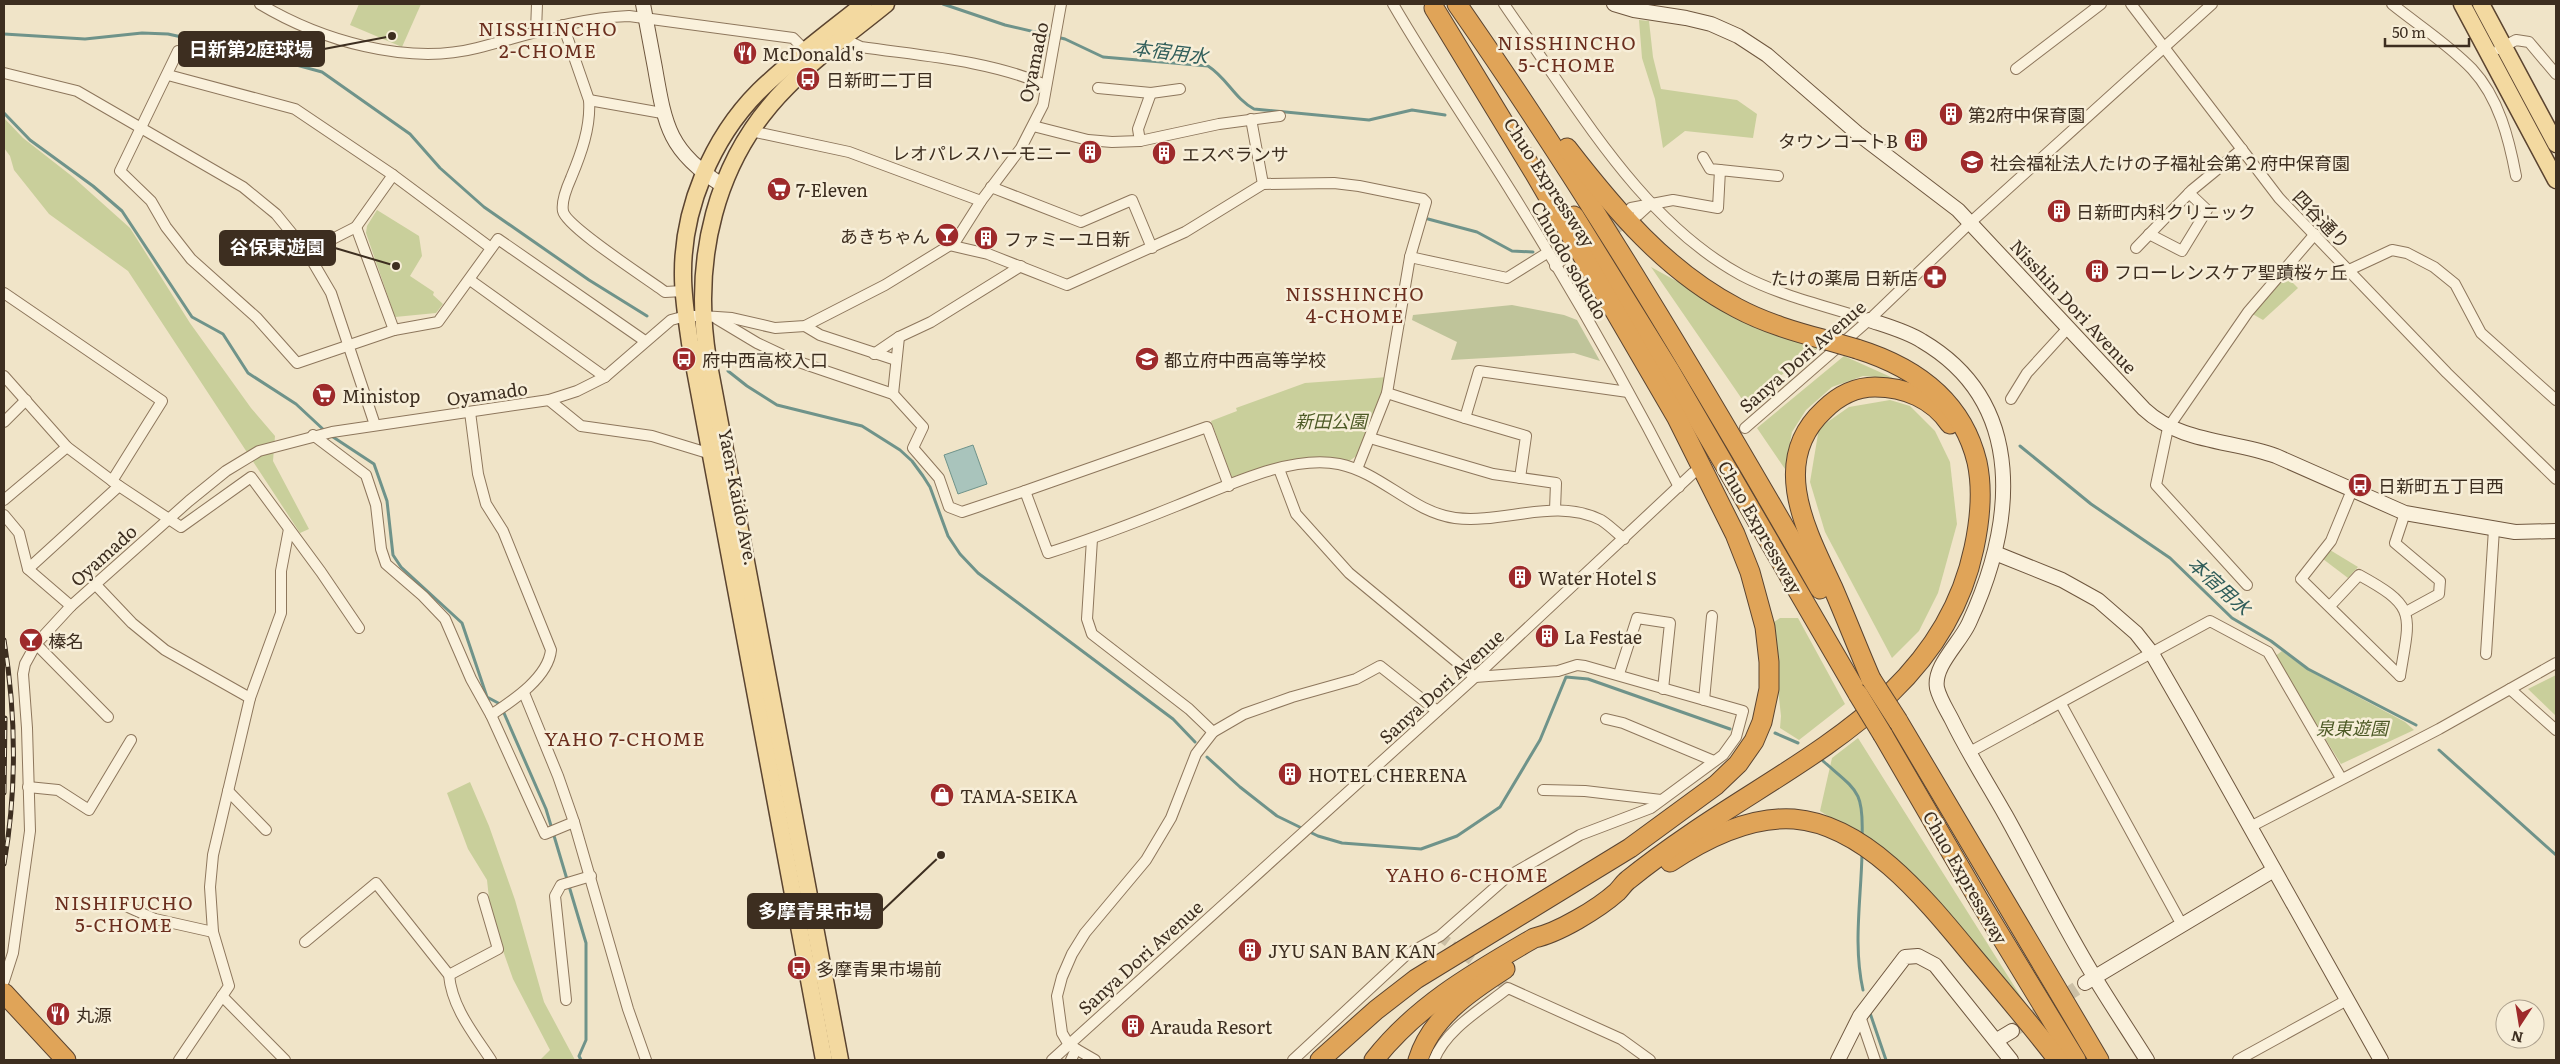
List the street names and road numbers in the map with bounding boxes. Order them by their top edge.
street label: Oyamado [1011,19,1055,105]
street label: Chuo Expressway [1498,112,1603,253]
street label: 四谷通り [2287,184,2357,254]
street label: Chuodo sokudo [1525,196,1615,324]
street label: Nisshin Dori Avenue [2004,233,2144,379]
street label: Sanya Dori Avenue [1733,293,1871,419]
street label: Oyamado [445,374,529,412]
street label: Yaen-Kaido Ave. [712,426,766,568]
street label: Chuo Expressway [1712,455,1811,599]
street label: Oyamado [64,518,142,592]
street label: Sanya Dori Avenue [1373,622,1509,750]
street label: Chuo Expressway [1917,805,2016,949]
street label: Sanya Dori Avenue [1072,893,1208,1021]

